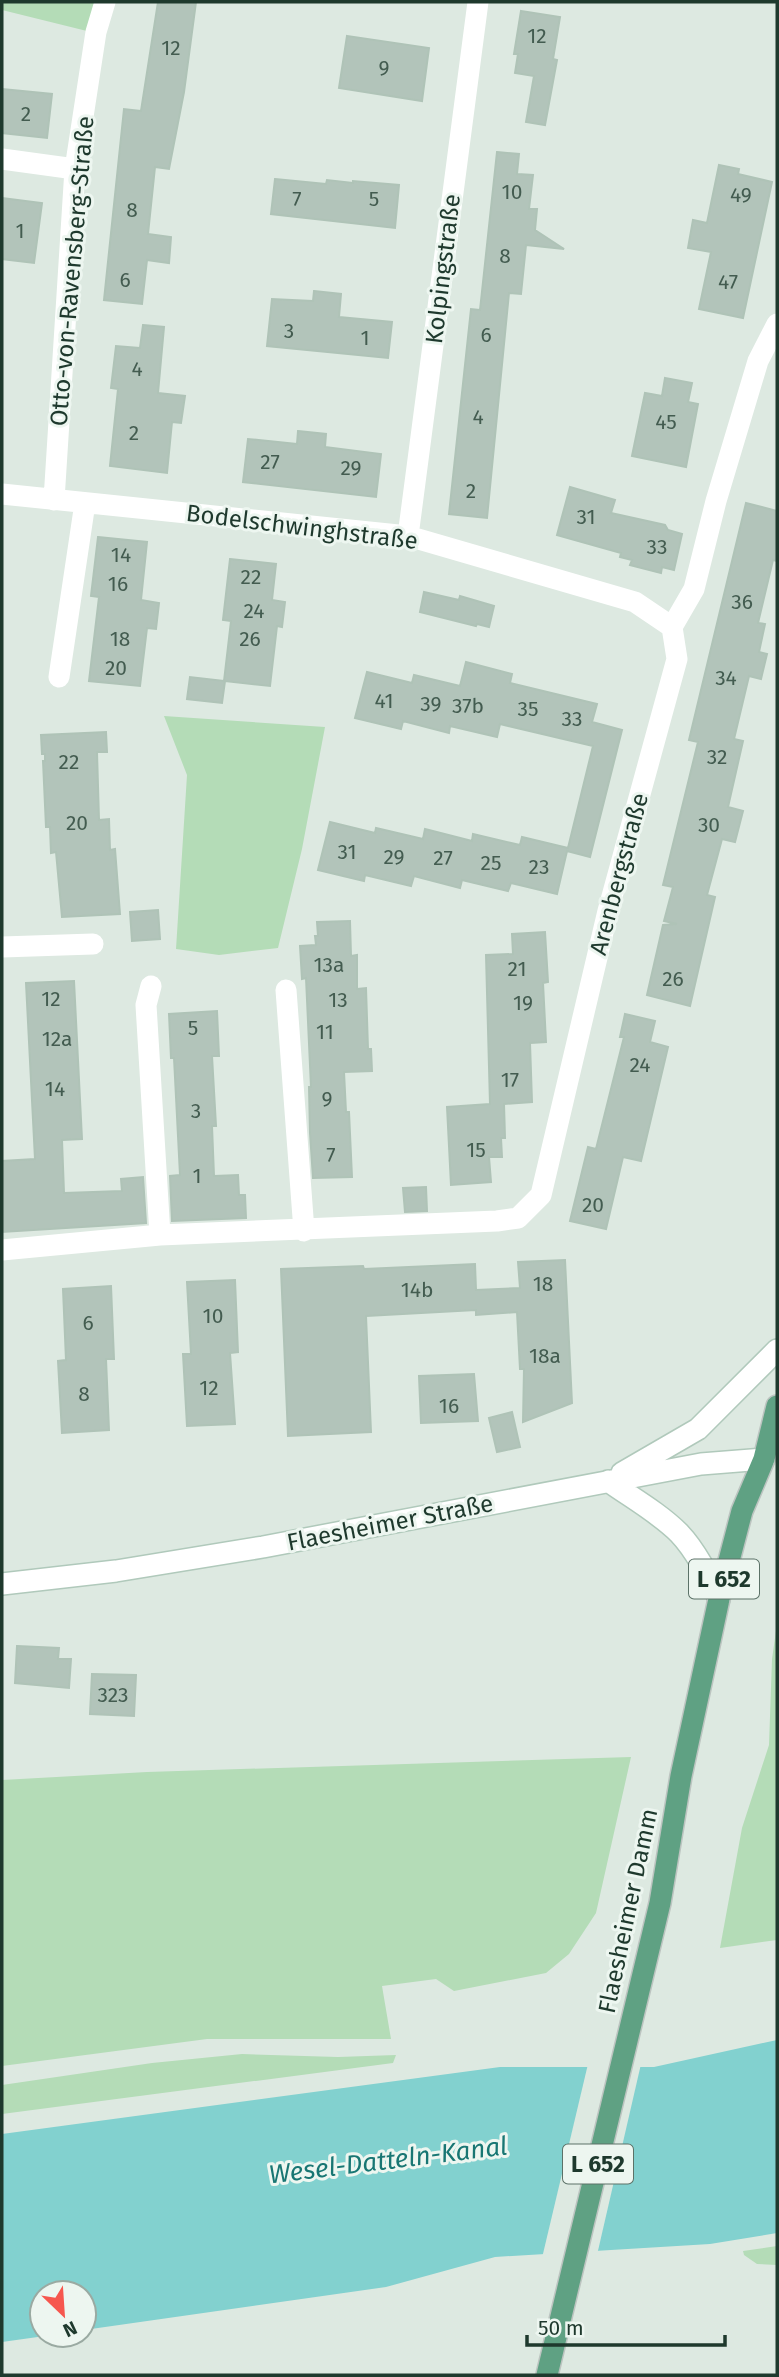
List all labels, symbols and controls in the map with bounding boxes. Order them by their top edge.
house number: 12 [527,23,547,49]
house number: 12 [161,35,181,61]
house number: 9 [378,55,390,81]
house number: 2 [21,101,31,127]
street label: Otto-von-Ravensberg-Straße [44,115,100,427]
house number: 10 [502,179,522,205]
house number: 49 [730,182,752,208]
house number: 7 [292,186,302,212]
house number: 5 [369,186,379,212]
street label: Kolpingstraße [420,192,466,346]
house number: 8 [126,197,138,223]
house number: 1 [15,218,25,244]
house number: 8 [499,243,511,269]
house number: 6 [119,267,131,293]
house number: 47 [718,269,738,295]
house number: 3 [284,318,294,344]
house number: 6 [480,322,492,348]
house number: 1 [360,325,370,351]
house number: 4 [131,356,143,382]
house number: 4 [472,404,484,430]
house number: 45 [655,409,677,435]
house number: 2 [129,420,139,446]
house number: 27 [260,449,280,475]
house number: 29 [340,455,362,481]
house number: 2 [466,478,476,504]
street label: Bodelschwinghstraße [185,499,419,555]
house number: 31 [576,504,596,530]
house number: 33 [647,534,667,560]
house number: 14 [111,542,131,568]
house number: 22 [241,564,261,590]
house number: 16 [108,571,128,597]
house number: 36 [731,589,753,615]
house number: 24 [244,598,265,624]
house number: 18 [110,626,130,652]
house number: 26 [239,626,261,652]
house number: 20 [105,655,127,681]
house number: 34 [715,665,737,691]
house number: 41 [374,688,394,714]
house number: 39 [420,691,442,717]
house number: 37b [452,693,484,719]
house number: 35 [518,696,539,722]
house number: 33 [562,706,582,732]
house number: 32 [707,744,727,770]
house number: 22 [59,749,79,775]
street label: Arenbergstraße [584,790,654,958]
house number: 20 [66,810,88,836]
house number: 30 [698,812,720,838]
house number: 31 [337,839,357,865]
house number: 29 [383,844,405,870]
house number: 27 [433,845,453,871]
house number: 25 [481,850,501,876]
house number: 23 [529,854,549,880]
house number: 13a [314,952,345,978]
house number: 21 [508,956,526,982]
house number: 26 [662,966,684,992]
house number: 12 [41,986,61,1012]
house number: 13 [328,987,348,1013]
house number: 19 [513,990,533,1016]
house number: 5 [188,1015,198,1041]
house number: 11 [316,1019,334,1045]
house number: 12a [42,1026,72,1052]
house number: 24 [630,1052,651,1078]
house number: 17 [501,1067,519,1093]
house number: 14 [45,1076,65,1102]
house number: 9 [321,1086,333,1112]
house number: 3 [191,1098,201,1124]
house number: 15 [466,1137,486,1163]
house number: 7 [326,1142,336,1168]
house number: 1 [192,1163,202,1189]
house number: 20 [582,1192,604,1218]
house number: 18 [533,1271,553,1297]
house number: 14b [401,1277,433,1303]
house number: 10 [203,1303,223,1329]
house number: 6 [82,1310,94,1336]
house number: 18a [529,1343,561,1369]
house number: 12 [199,1375,219,1401]
house number: 8 [78,1381,90,1407]
house number: 16 [439,1393,459,1419]
street label: Flaesheimer Straße [284,1489,496,1557]
road number: L 652 [689,1560,759,1598]
house number: 323 [97,1682,129,1708]
street label: Flaesheimer Damm [593,1806,663,2016]
water label: Wesel-Datteln-Kanal [267,2130,509,2191]
road number: L 652 [563,2144,633,2184]
north arrow [28,2279,98,2349]
scale bar [527,2304,725,2348]
text: 50 m [538,2315,584,2341]
text: N [59,2316,81,2342]

